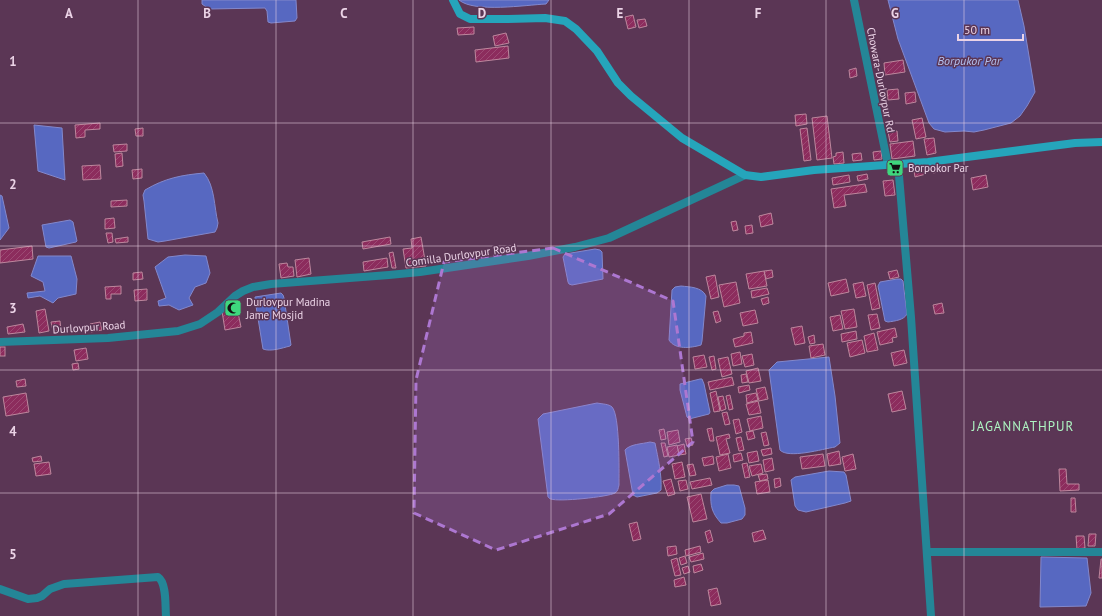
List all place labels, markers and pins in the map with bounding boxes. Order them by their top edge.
supermarket icon: Borpokor Par [885,158,905,178]
place label: Borpokor Par [908,161,969,175]
place label: Durlovpur Madina Jame Mosjid [245,295,330,322]
mosque icon: Durlovpur Madina Jame Mosjid [223,298,243,318]

